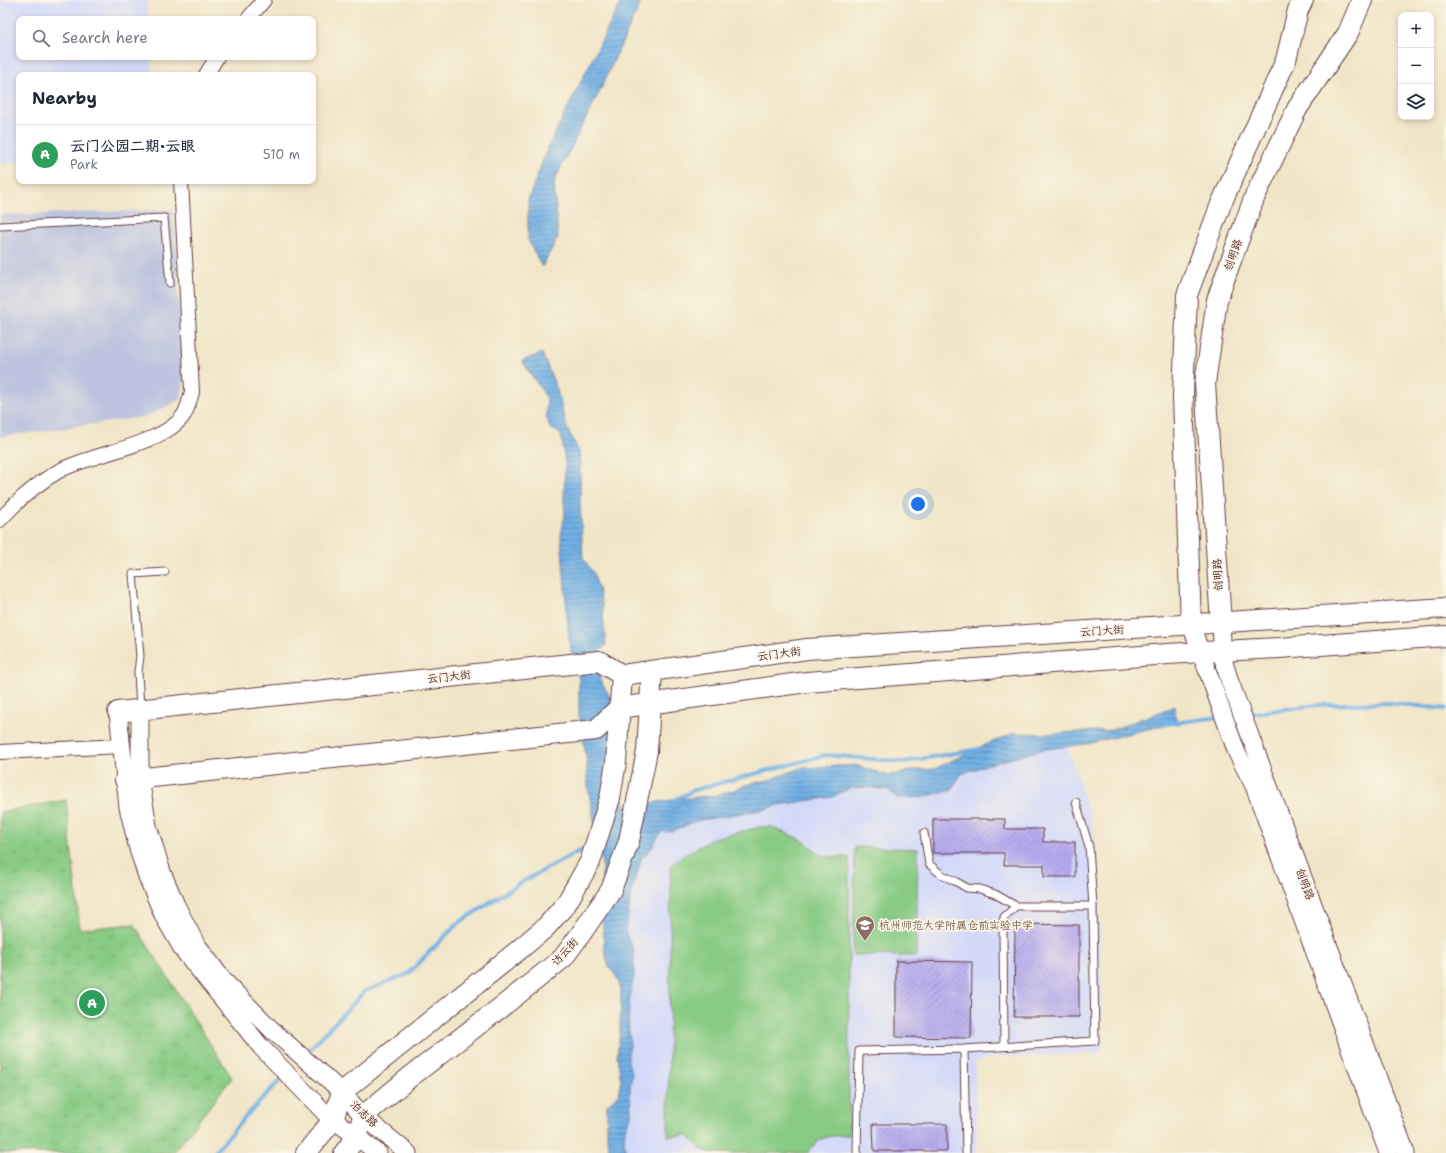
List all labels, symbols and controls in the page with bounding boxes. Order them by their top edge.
map controls [1398,12,1434,120]
button: + [1398,12,1434,48]
search box [16,16,316,60]
icon: search [30,27,52,49]
text: Search here [62,28,148,48]
button: − [1398,48,1434,84]
button: layers [1398,84,1434,120]
text: Nearby [32,87,97,109]
text: 云门公园二期·云眼 [70,136,195,156]
text: A [40,146,50,163]
text: 510 m [263,146,300,163]
text: Park [70,156,98,173]
street label: 创明路 [1220,237,1246,273]
your location [908,494,928,514]
street label: 创明路 [1210,558,1226,592]
street label: 云门大街 [1080,622,1125,640]
street label: 云门大街 [756,643,803,664]
street label: 云门大街 [426,667,473,687]
street label: 创明路 [1292,866,1318,902]
school or university icon: 杭州师范大学附属仓前实验中学 [854,914,876,942]
place label: 杭州师范大学附属仓前实验中学 [879,918,1033,933]
street label: 访云街 [548,934,582,969]
pin: A [79,988,105,1018]
street label: 泊志路 [347,1097,381,1131]

